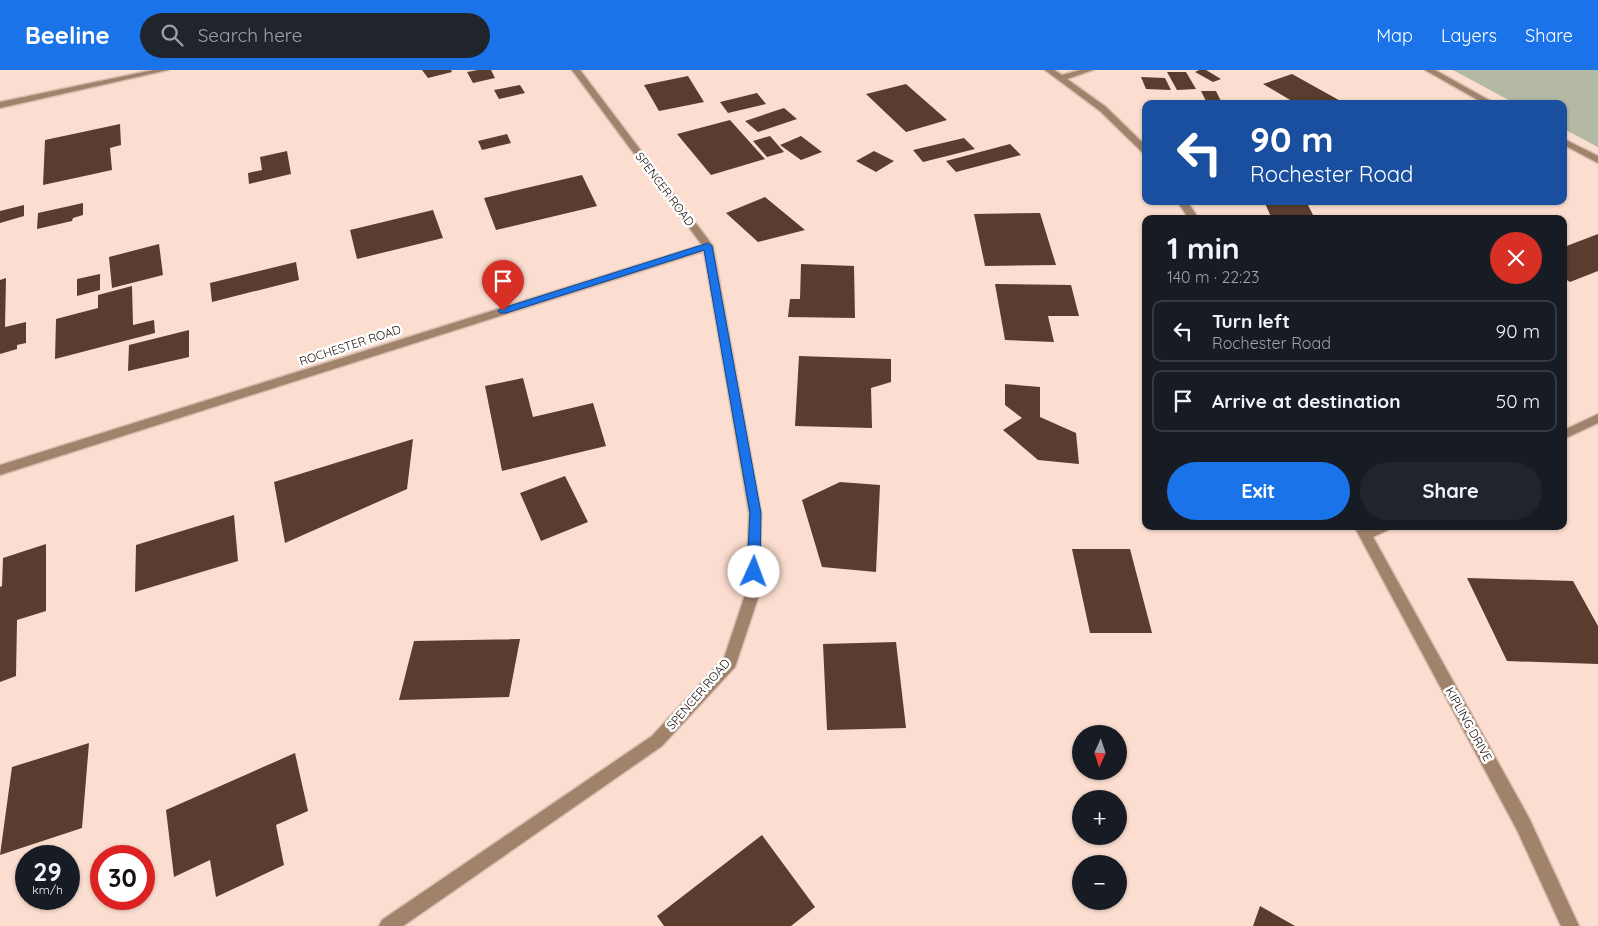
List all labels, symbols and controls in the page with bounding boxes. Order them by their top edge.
search box [140,13,490,58]
text: Beeline [25,20,110,50]
icon: search [158,21,186,49]
text: Search here [198,23,303,47]
text: Map [1376,24,1413,47]
text: Layers [1441,24,1497,47]
text: Share [1525,24,1573,47]
text: 90 m [1250,117,1333,161]
icon: left [1167,120,1232,185]
street label: SPENCER ROAD [632,149,698,229]
text: Rochester Road [1250,160,1413,188]
text: 1 min [1167,229,1240,267]
button: close [1490,232,1542,284]
pin [482,260,524,311]
icon: arrive [489,267,517,295]
text: 140 m · 22:23 [1167,267,1259,287]
text: Turn left [1212,309,1290,333]
icon: left [1169,317,1197,345]
text: 90 m [1496,319,1540,343]
street label: ROCHESTER ROAD [297,321,403,369]
text: Rochester Road [1212,333,1331,353]
icon: arrive [1169,387,1197,415]
text: Arrive at destination [1212,389,1401,413]
text: 50 m [1496,389,1540,413]
button: Exit [1167,462,1350,520]
button: Share [1360,462,1542,520]
position arrow [727,545,779,597]
street label: SPENCER ROAD [663,655,733,732]
street label: KIPLING DRIVE [1442,684,1496,764]
north arrow [1072,725,1128,780]
map controls [1072,725,1127,910]
button: + [1072,790,1127,845]
speed limit sign: 30 [90,845,155,910]
button: − [1072,855,1127,910]
text: 29 [33,856,62,887]
text: km/h [32,882,63,897]

